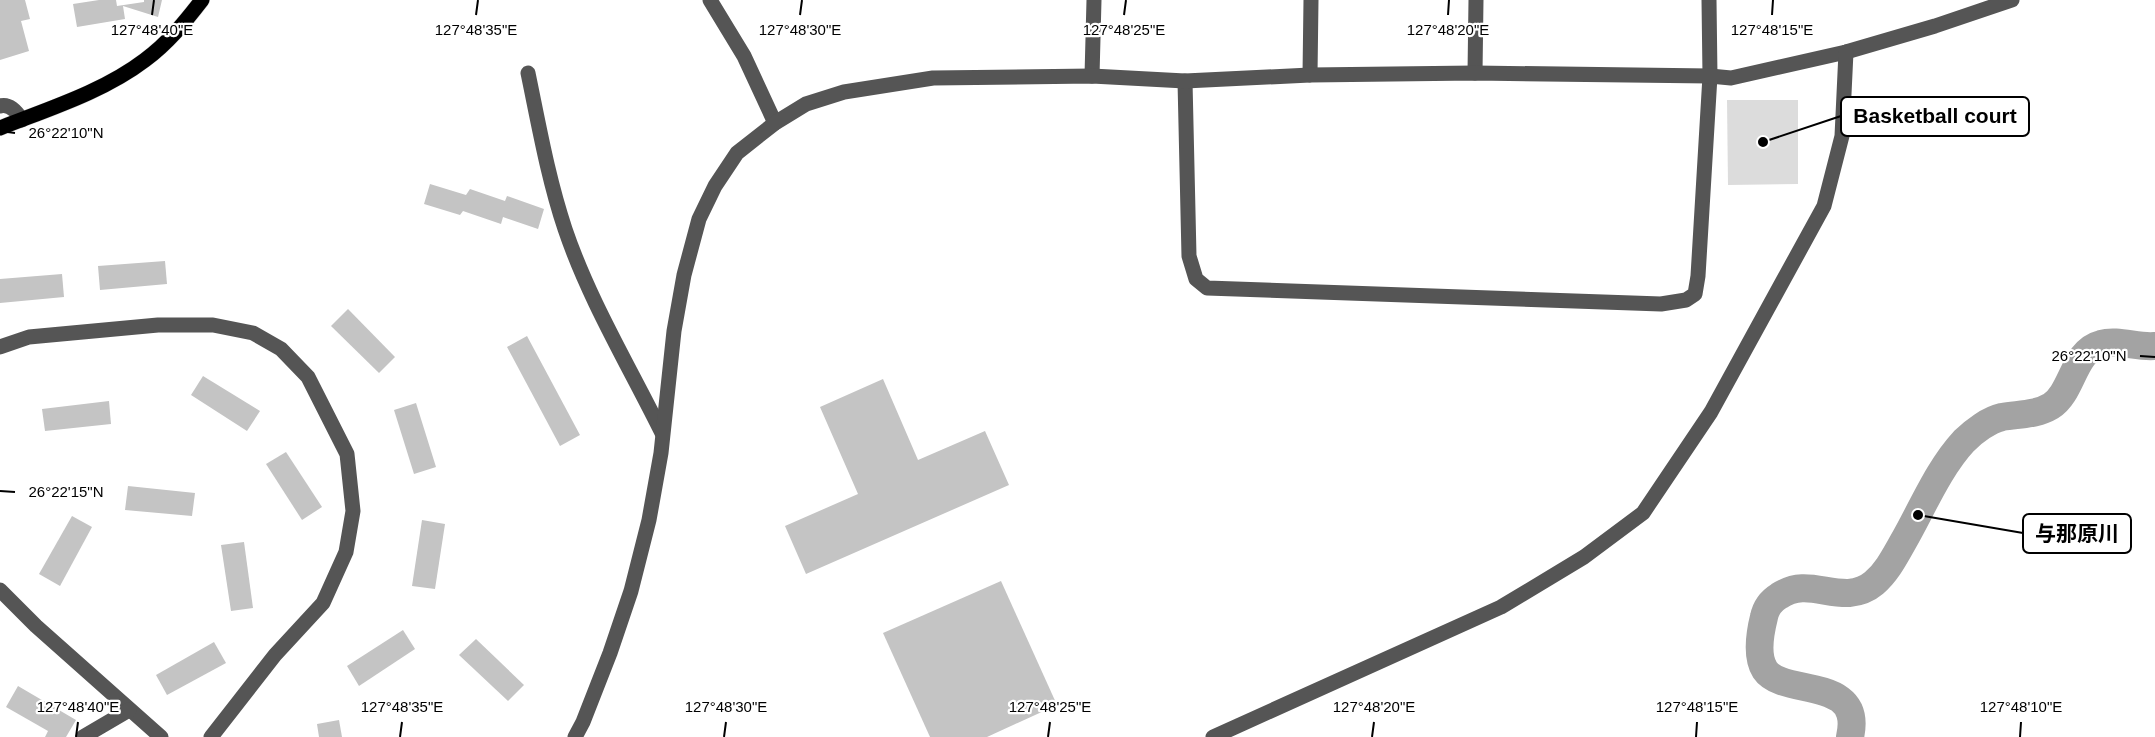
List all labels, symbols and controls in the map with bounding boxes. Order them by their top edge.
text: 127°48'40"E [111,21,193,38]
text: 127°48'35"E [435,21,517,38]
text: 127°48'30"E [759,21,841,38]
text: 127°48'25"E [1083,21,1165,38]
text: 127°48'20"E [1407,21,1489,38]
text: 127°48'15"E [1731,21,1813,38]
callout: Basketball court [1841,97,2029,136]
text: Basketball court [1853,104,2017,127]
text: 26°22'10"N [28,124,104,141]
text: 26°22'10"N [2051,347,2127,364]
text: 26°22'15"N [28,483,104,500]
callout: 与那原川 [2023,514,2131,553]
text: 与那原川 [2035,522,2119,545]
text: 127°48'40"E [37,698,119,715]
text: 127°48'35"E [361,698,443,715]
text: 127°48'30"E [685,698,767,715]
text: 127°48'25"E [1009,698,1091,715]
text: 127°48'20"E [1333,698,1415,715]
text: 127°48'15"E [1656,698,1738,715]
text: 127°48'10"E [1980,698,2062,715]

